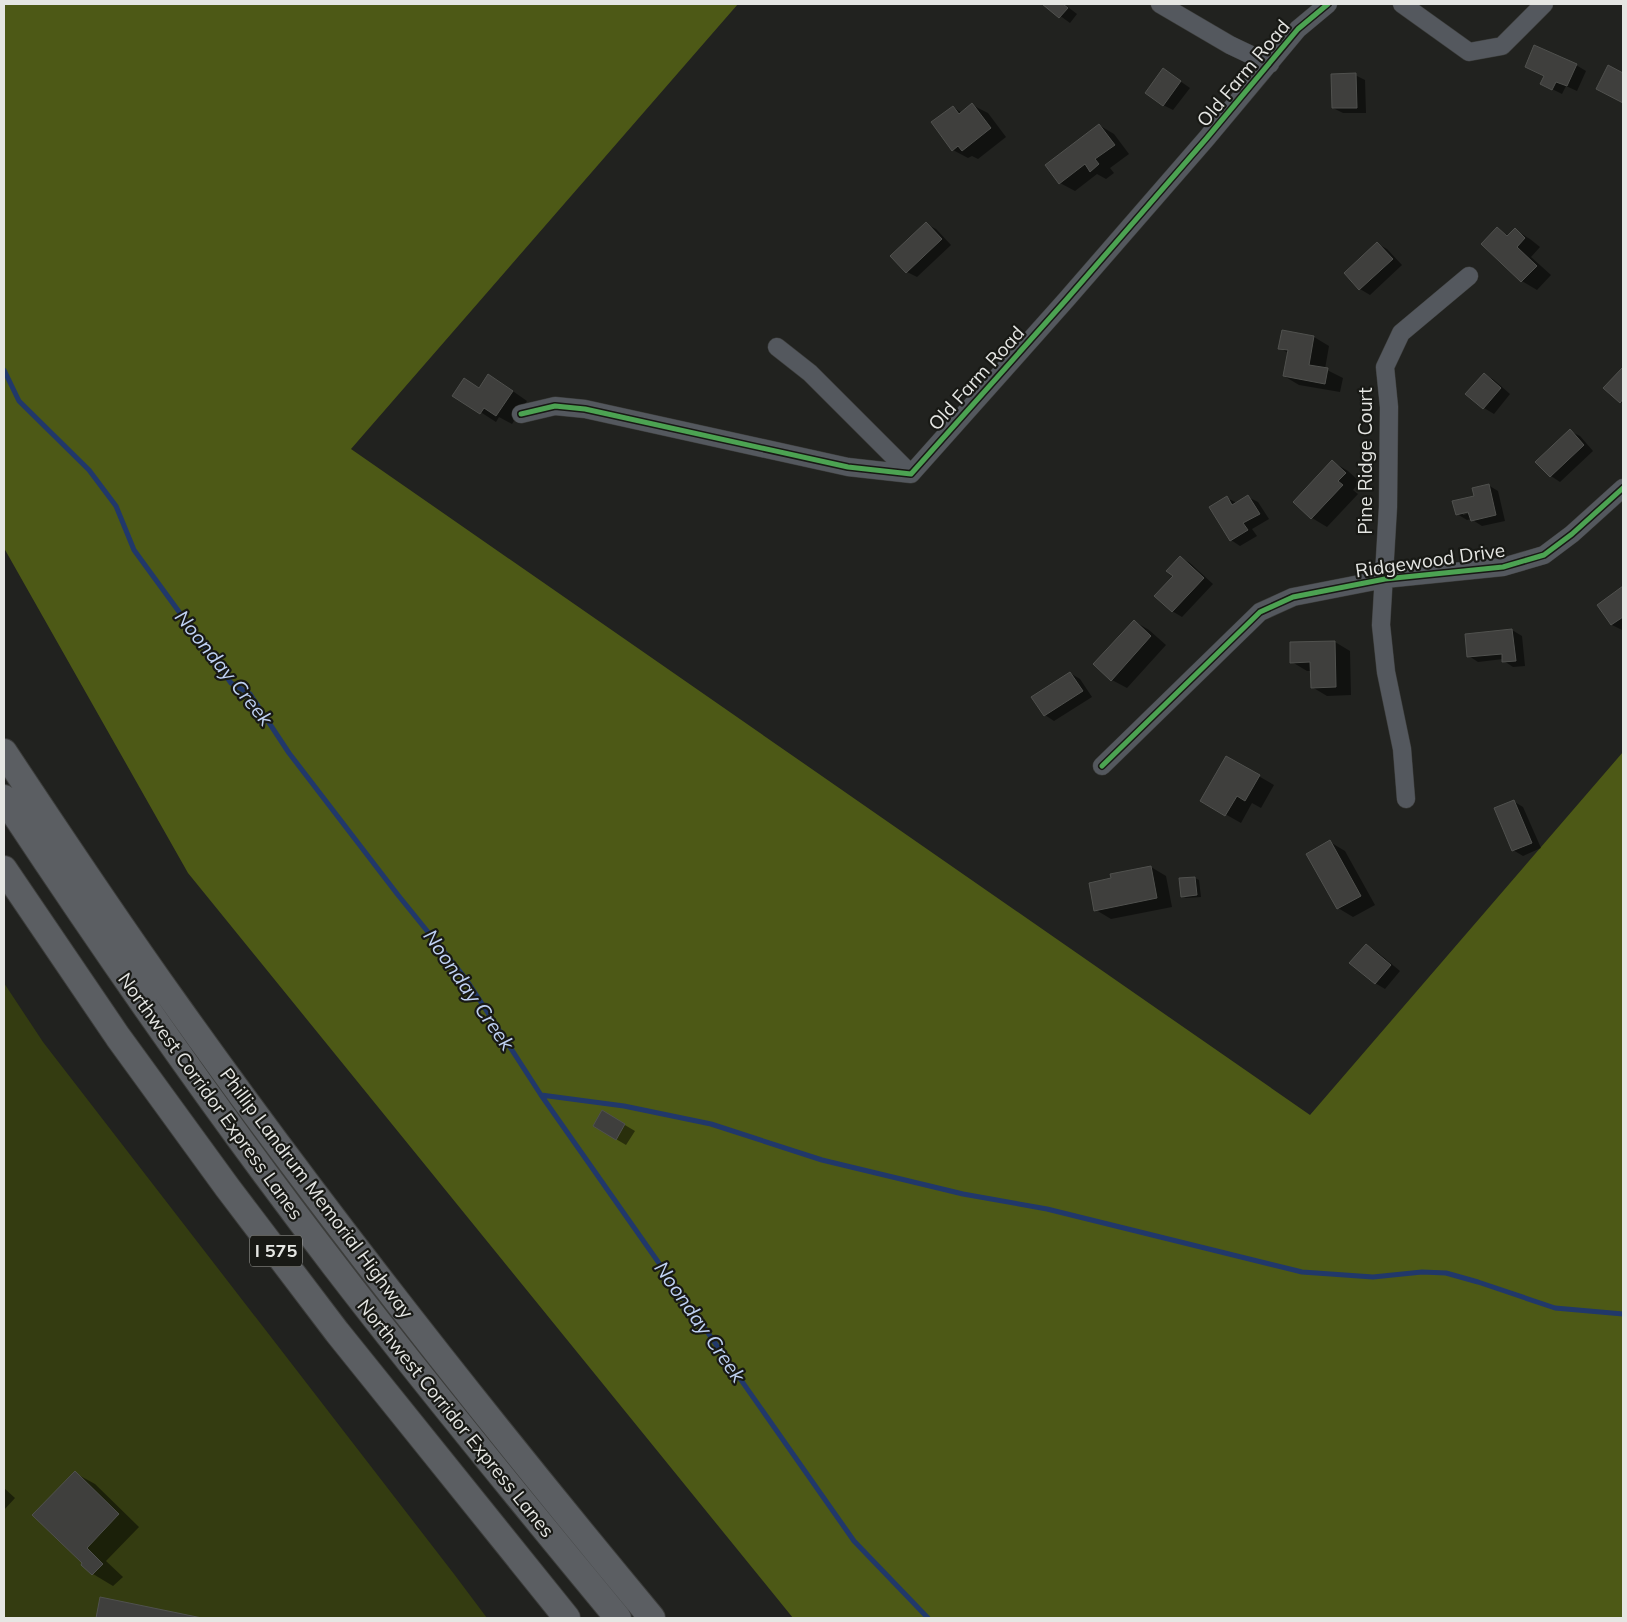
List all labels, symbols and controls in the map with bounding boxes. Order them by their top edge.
street label: Old Farm Road [1191,15,1295,131]
street label: Old Farm Road [923,321,1029,435]
street label: Pine Ridge Court [1353,387,1377,535]
street label: Ridgewood Drive [1354,538,1506,582]
water label: Noonday Creek [170,605,279,731]
water label: Noonday Creek [418,924,521,1056]
street label: Northwest Corridor Express Lanes [113,968,309,1224]
street label: Phillip Landrum Memorial Highway [215,1063,419,1323]
road number: I 575 [250,1236,302,1266]
water label: Noonday Creek [649,1256,752,1388]
street label: Northwest Corridor Express Lanes [352,1294,560,1542]

